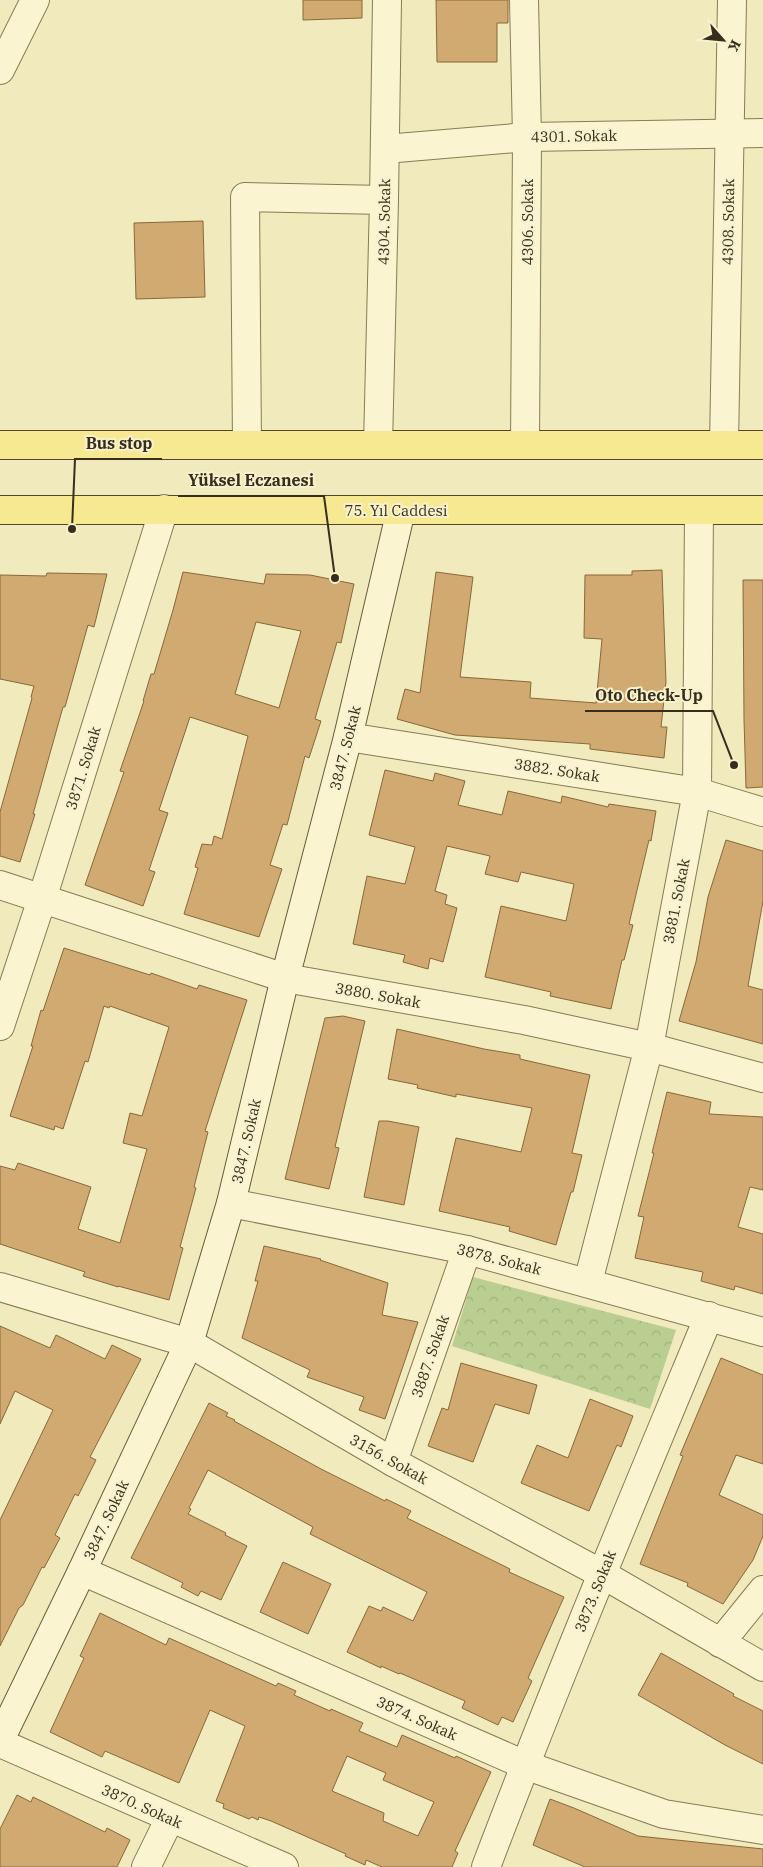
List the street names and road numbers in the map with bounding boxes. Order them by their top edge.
street label: 4301. Sokak [531,126,618,146]
street label: 4304. Sokak [374,178,394,265]
street label: 4308. Sokak [718,178,738,265]
street label: 4306. Sokak [518,179,537,265]
street label: 75. Yıl Caddesi [344,501,448,520]
street label: 3847. Sokak [325,704,365,792]
street label: 3871. Sokak [61,724,105,812]
street label: 3882. Sokak [513,754,601,786]
street label: 3881. Sokak [658,857,694,945]
street label: 3880. Sokak [334,978,422,1012]
street label: 3847. Sokak [227,1096,265,1185]
street label: 3878. Sokak [455,1239,543,1279]
street label: 3887. Sokak [407,1312,453,1400]
street label: 3156. Sokak [347,1430,432,1488]
street label: 3847. Sokak [79,1477,133,1563]
street label: 3873. Sokak [570,1547,620,1635]
street label: 3874. Sokak [374,1692,461,1744]
street label: 3870. Sokak [99,1780,186,1832]

